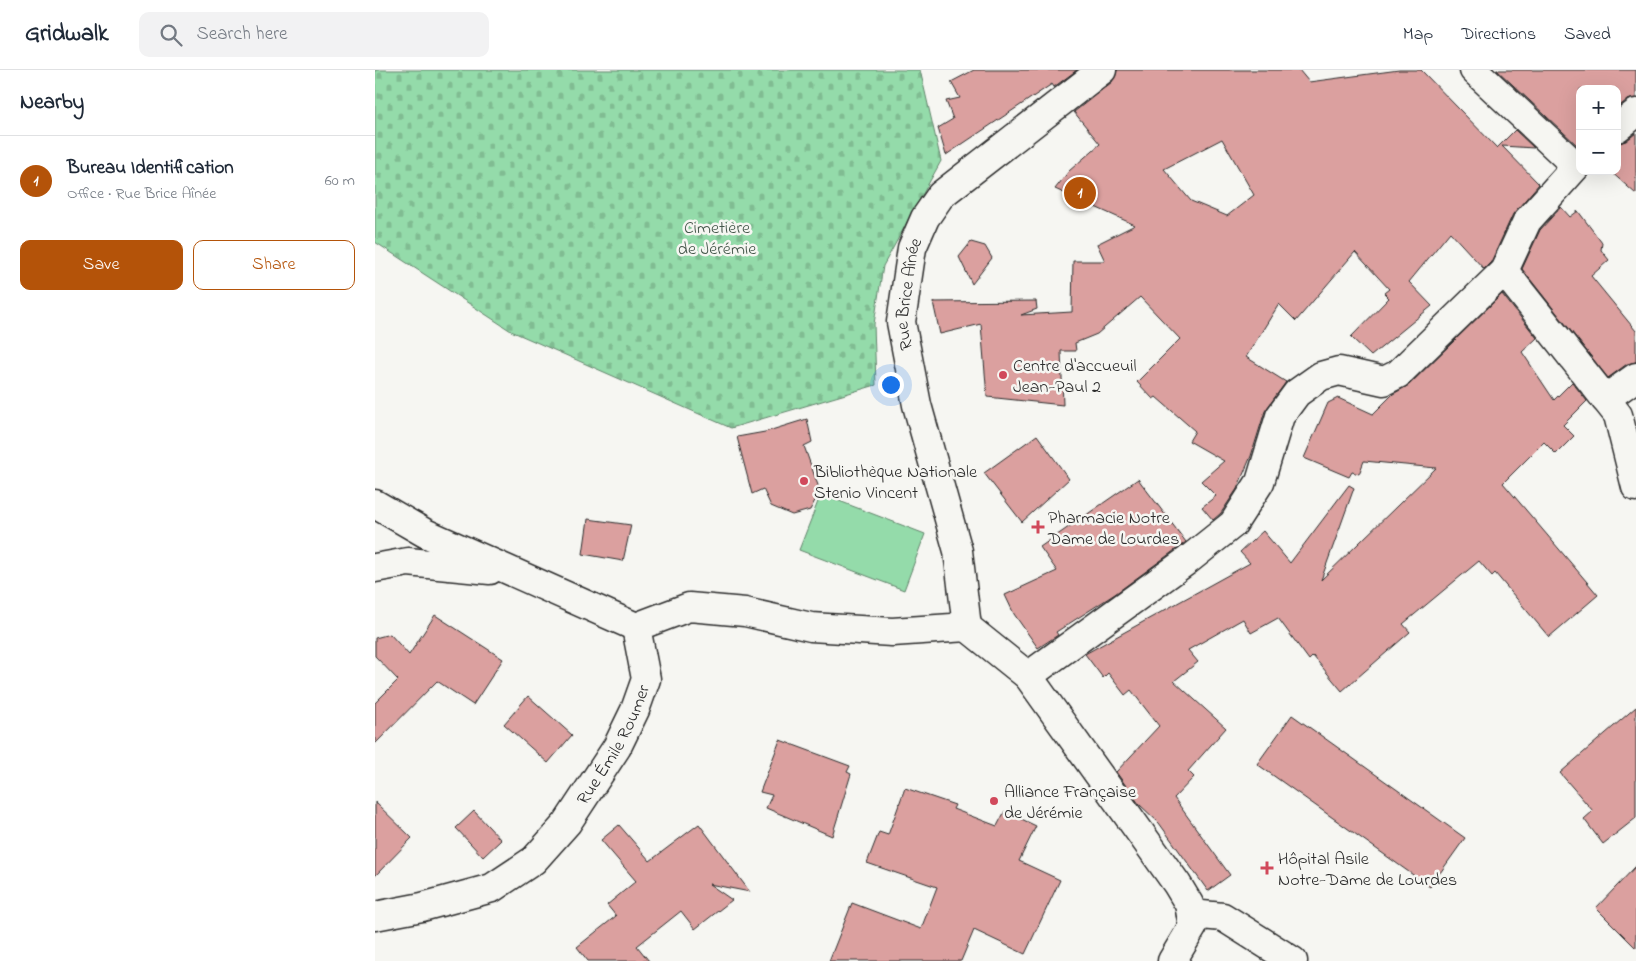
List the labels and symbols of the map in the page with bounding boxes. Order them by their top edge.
pin: 1 [1064,174,1096,212]
park label: Cimetière de Jérémie [678,216,757,263]
street label: Rue Brice Aînée [890,233,930,352]
place label: Centre d'accueuil Jean-Paul 2 [1013,354,1137,401]
marker: Centre d'accueuil Jean-Paul 2 [997,369,1009,381]
your location [878,372,904,398]
place label: Bibliothèque Nationale Stenio Vincent [813,460,978,507]
marker: Bibliothèque Nationale Stenio Vincent [798,475,810,487]
place label: Pharmacie Notre Dame de Lourdes [1047,506,1179,553]
marker: Pharmacie Notre Dame de Lourdes [1032,521,1044,533]
street label: Rue Émile Roumer [571,681,658,811]
place label: Alliance Française de Jérémie [1004,780,1137,827]
marker: Alliance Française de Jérémie [988,795,1000,807]
place label: Hôpital Asile Notre-Dame de Lourdes [1278,847,1457,894]
marker: Hôpital Asile Notre-Dame de Lourdes [1260,861,1274,875]

